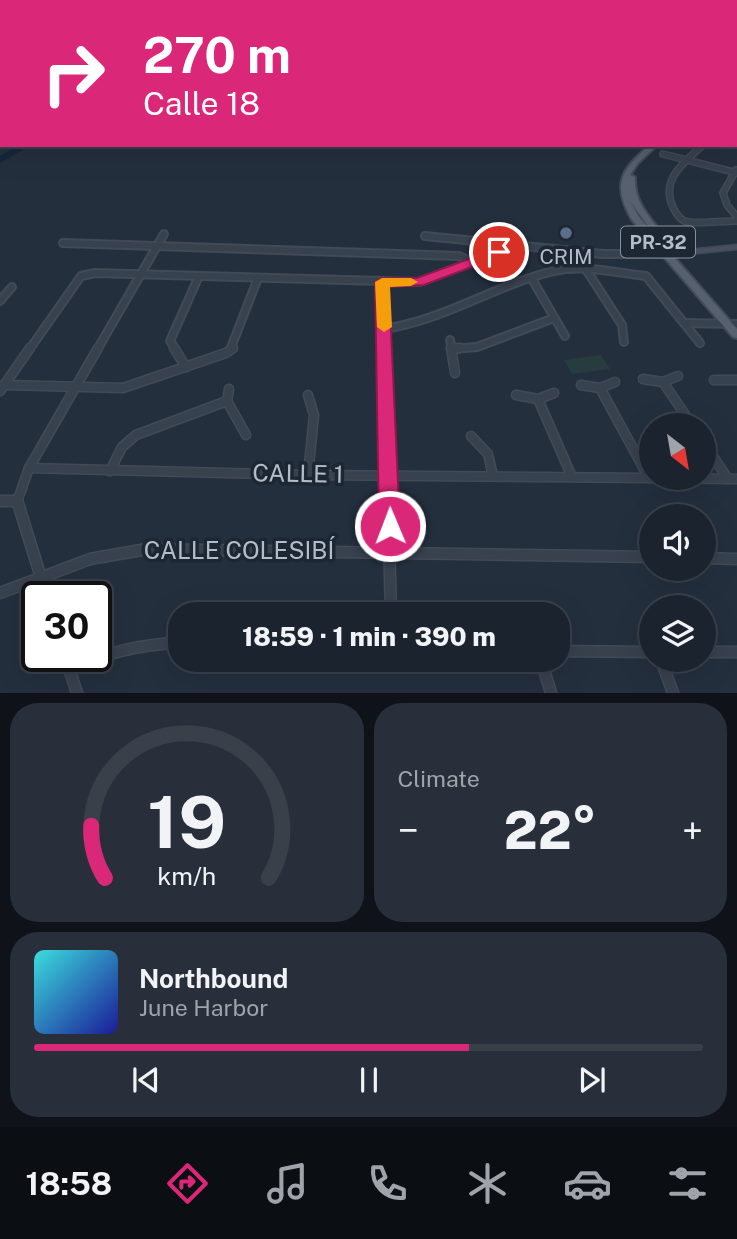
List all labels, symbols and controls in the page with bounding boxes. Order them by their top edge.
text: 270 m [143,26,291,84]
icon: right [28,28,119,119]
text: Calle 18 [143,85,260,122]
pin [469,222,529,282]
marker: CRIM [558,225,574,241]
road number: PR-32 [621,226,695,258]
icon: arrive [480,233,518,271]
place label: CRIM [539,244,593,269]
north arrow [639,413,716,490]
map controls [639,413,716,672]
street label: CALLE 1 [252,458,344,488]
position arrow [353,489,427,563]
button: sound [639,504,716,581]
street label: CALLE COLESIBÍ [144,536,335,564]
speed limit sign: 30 [21,581,112,672]
button: layers [639,595,716,672]
text: 18:59 · 1 min · 390 m [242,621,496,652]
text: Climate [398,765,480,792]
text: 19 [147,780,226,865]
text: 22° [504,800,597,861]
text: − [398,808,419,853]
text: + [682,808,703,853]
text: km/h [157,861,216,891]
text: Northbound [139,963,288,994]
text: June Harbor [139,994,268,1021]
icon: previous [127,1061,165,1099]
icon: pause [350,1061,388,1099]
icon: next [573,1061,611,1099]
icon: directions [163,1159,212,1208]
icon: music [263,1159,312,1208]
icon: phone [363,1159,412,1208]
icon: climate [463,1159,512,1208]
icon: car [563,1159,612,1208]
icon: filters [663,1159,712,1208]
text: 18:58 [25,1165,112,1202]

